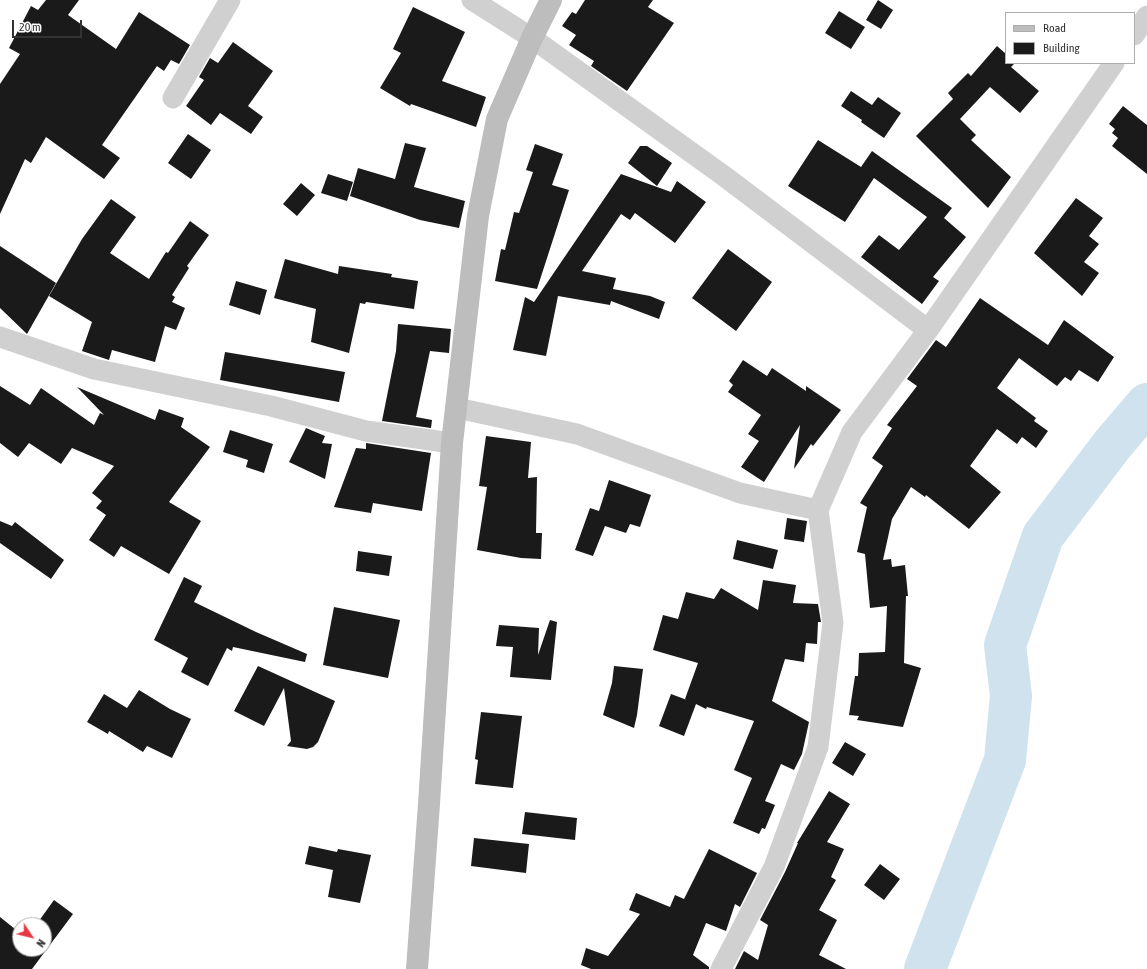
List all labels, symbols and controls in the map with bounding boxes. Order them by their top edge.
scale bar [14,12,84,38]
legend [1005,12,1135,64]
text: 20 m [19,20,41,34]
text: Road [1043,21,1066,35]
text: Building [1043,41,1080,55]
north arrow [12,917,52,957]
text: N [34,937,48,949]

